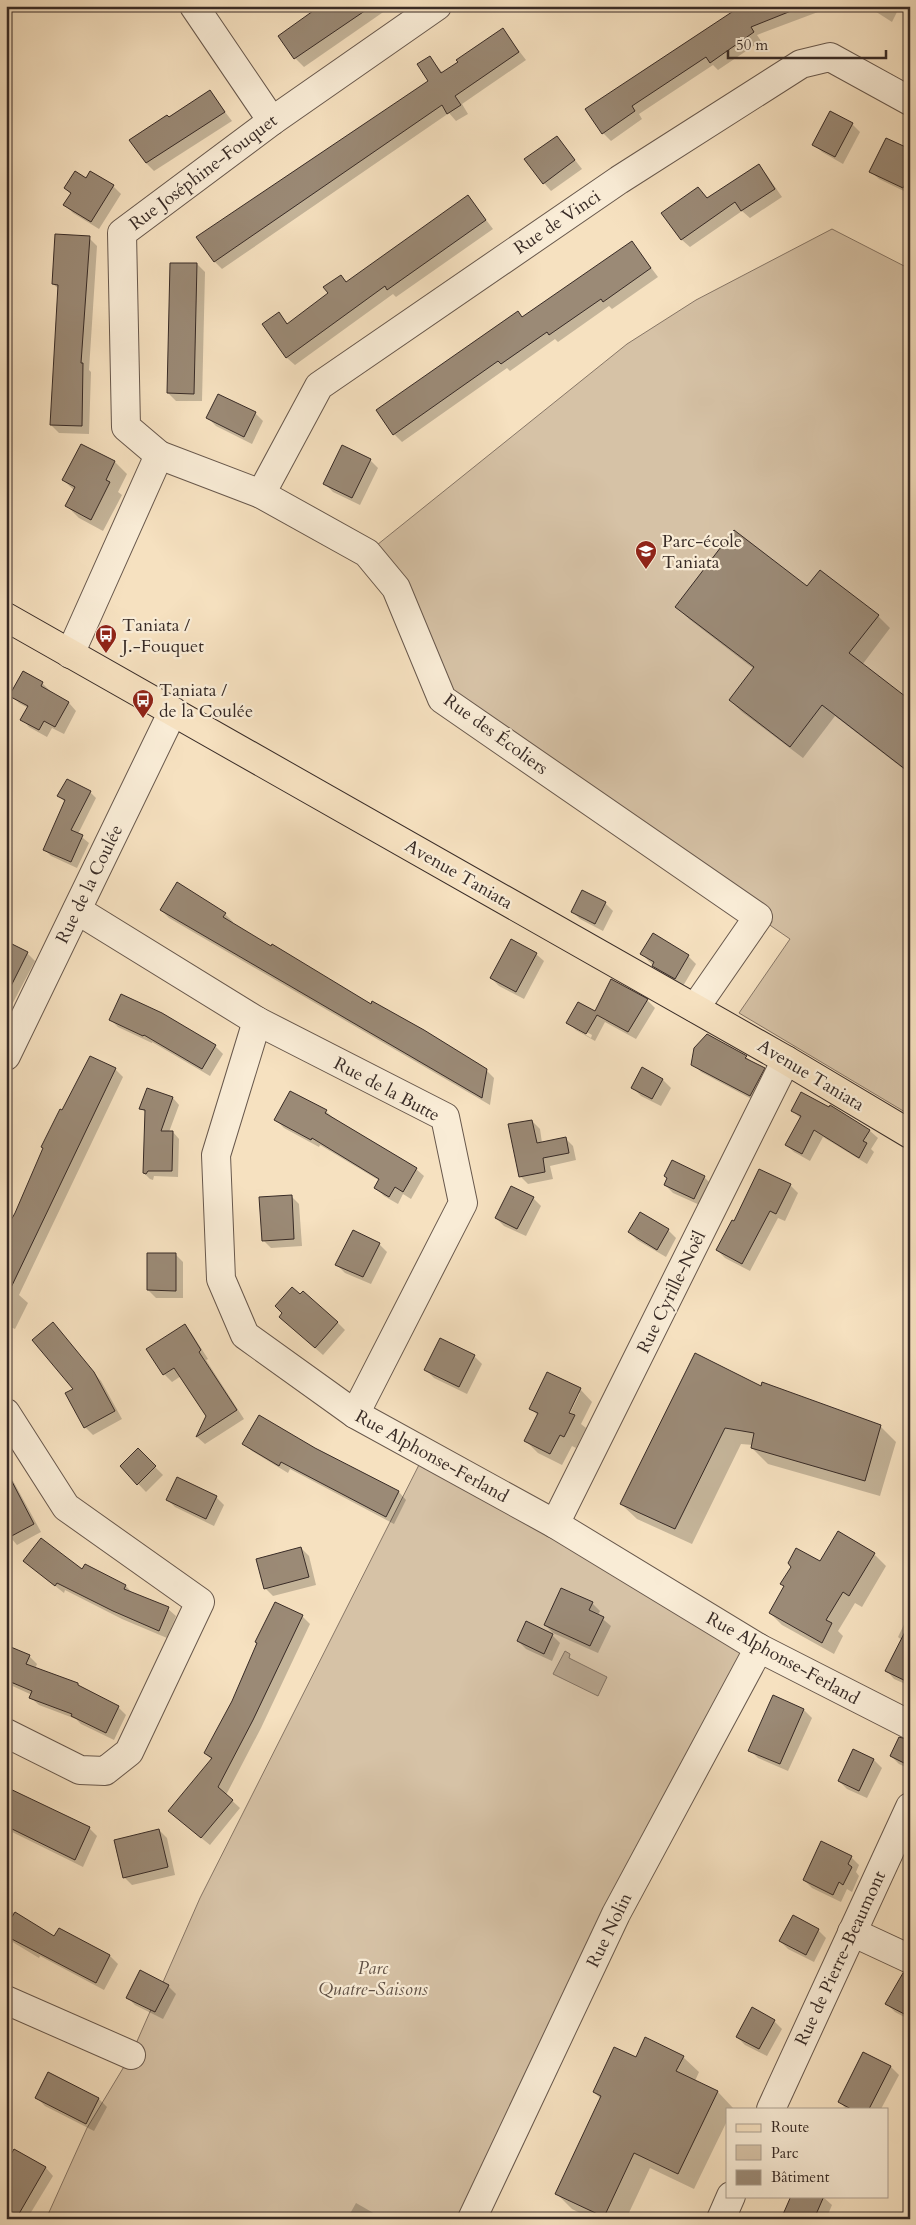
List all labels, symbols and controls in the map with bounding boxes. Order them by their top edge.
scale bar [728,28,886,60]
text: 50 m [736,35,768,55]
street label: Rue Joséphine-Fouquet [124,108,283,236]
street label: Rue de Vinci [509,184,606,261]
place label: Parc-école Taniata [662,529,742,575]
school or university icon: Parc-école Taniata [634,539,658,570]
place label: Taniata / J.-Fouquet [119,613,204,659]
bus stop icon: Taniata / J.-Fouquet [94,623,118,654]
place label: Taniata / de la Coulée [159,678,253,724]
bus stop icon: Taniata / de la Coulée [131,688,155,719]
street label: Rue des Écoliers [438,688,553,781]
street label: Rue de la Coulée [50,821,129,948]
street label: Avenue Taniata [400,833,517,916]
street label: Avenue Taniata [753,1034,869,1117]
street label: Rue de la Butte [329,1051,444,1128]
street label: Rue Cyrille-Noël [631,1226,712,1358]
street label: Rue Alphonse-Ferland [351,1404,513,1509]
street label: Rue Alphonse-Ferland [702,1606,864,1711]
street label: Rue de Pierre-Beaumont [789,1867,892,2050]
street label: Rue Nolin [581,1888,639,1972]
park label: Parc Quatre-Saisons [318,1956,428,2002]
legend [726,2108,888,2198]
text: Route [771,2117,809,2137]
text: Parc [771,2143,799,2163]
text: Bâtiment [771,2167,830,2187]

